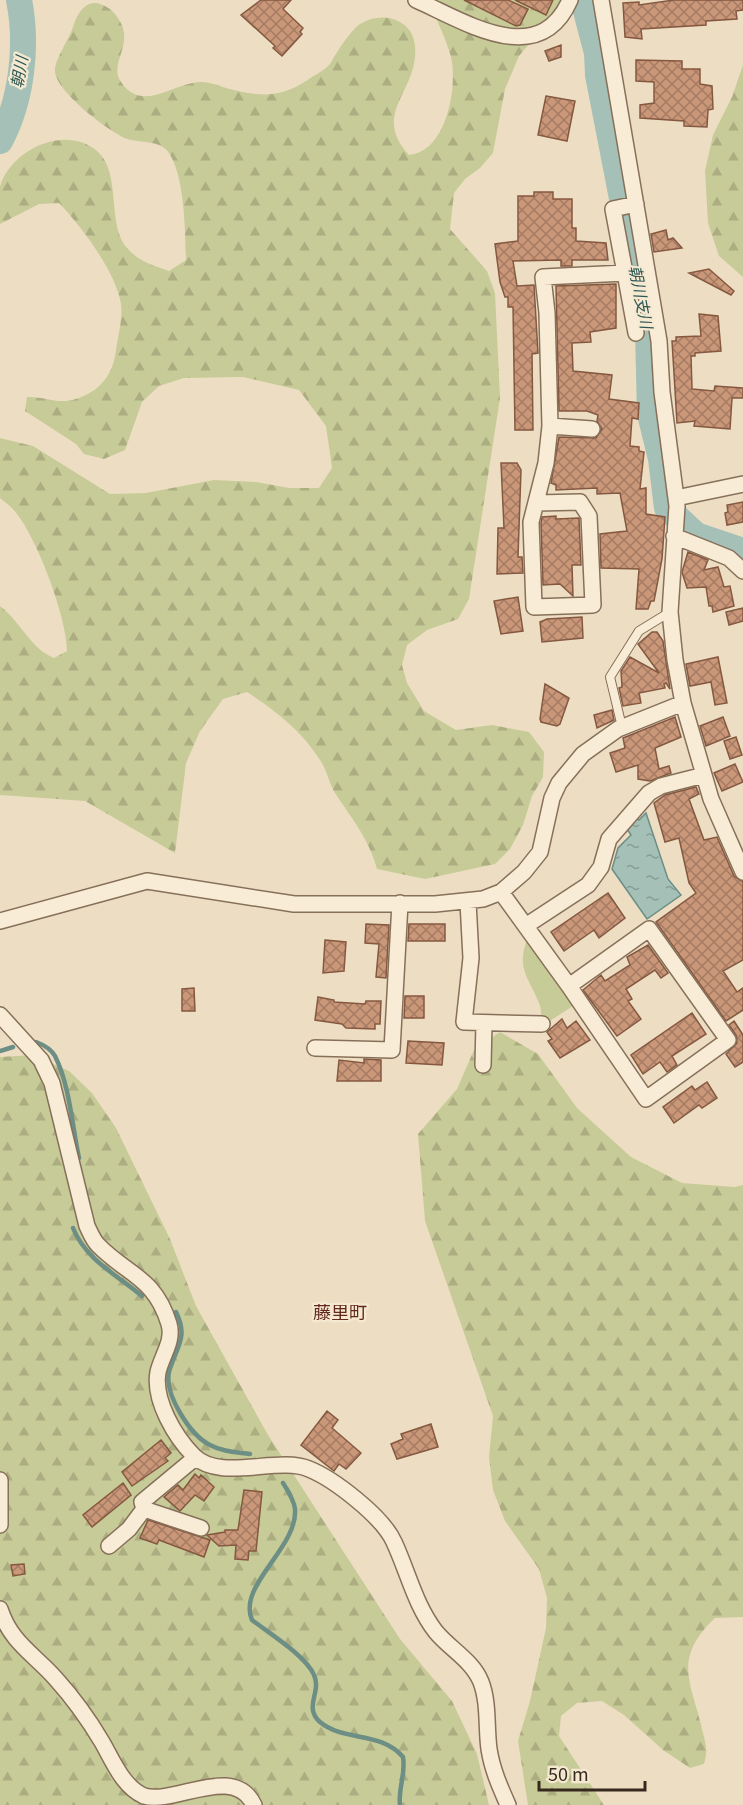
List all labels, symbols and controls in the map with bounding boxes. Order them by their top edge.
water label: 朝川 [3,52,33,90]
water label: 朝川支川 [624,263,660,332]
district label: 藤里町 [313,1298,367,1324]
scale bar [539,1754,646,1792]
text: 50 m [548,1760,589,1786]

